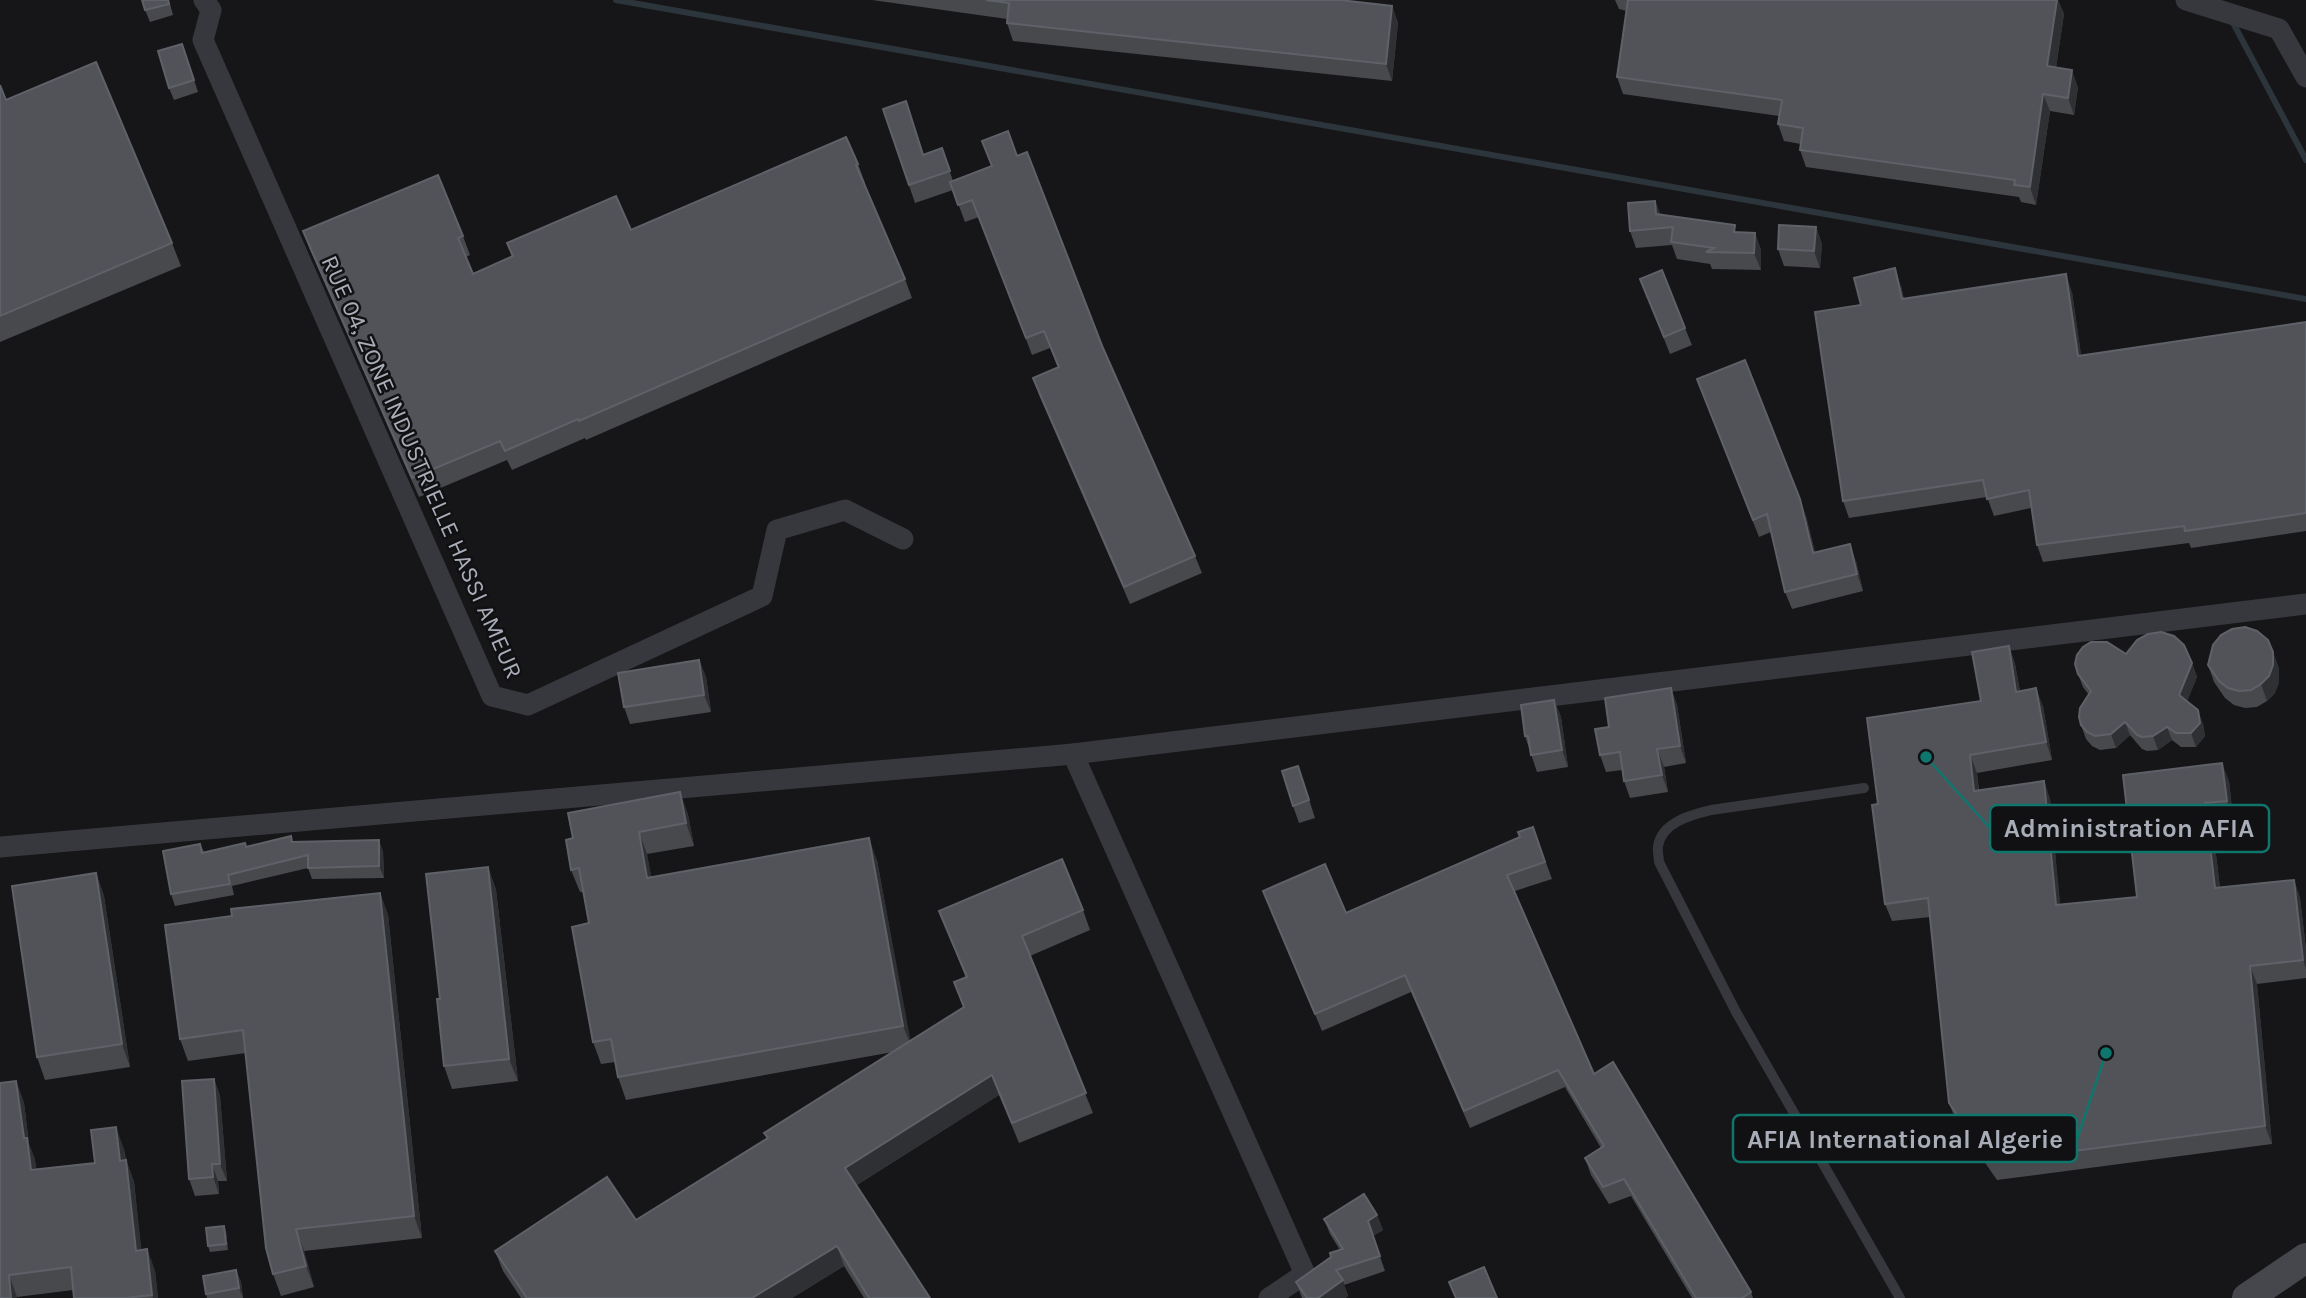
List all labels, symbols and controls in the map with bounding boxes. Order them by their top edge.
street label: RUE 04, ZONE INDUSTRIELLE HASSI AMEUR [316,251,528,683]
callout: Administration AFIA [1990,805,2269,852]
text: Administration AFIA [2004,813,2254,844]
callout: AFIA International Algerie [1733,1115,2077,1162]
text: AFIA International Algerie [1747,1124,2063,1155]

